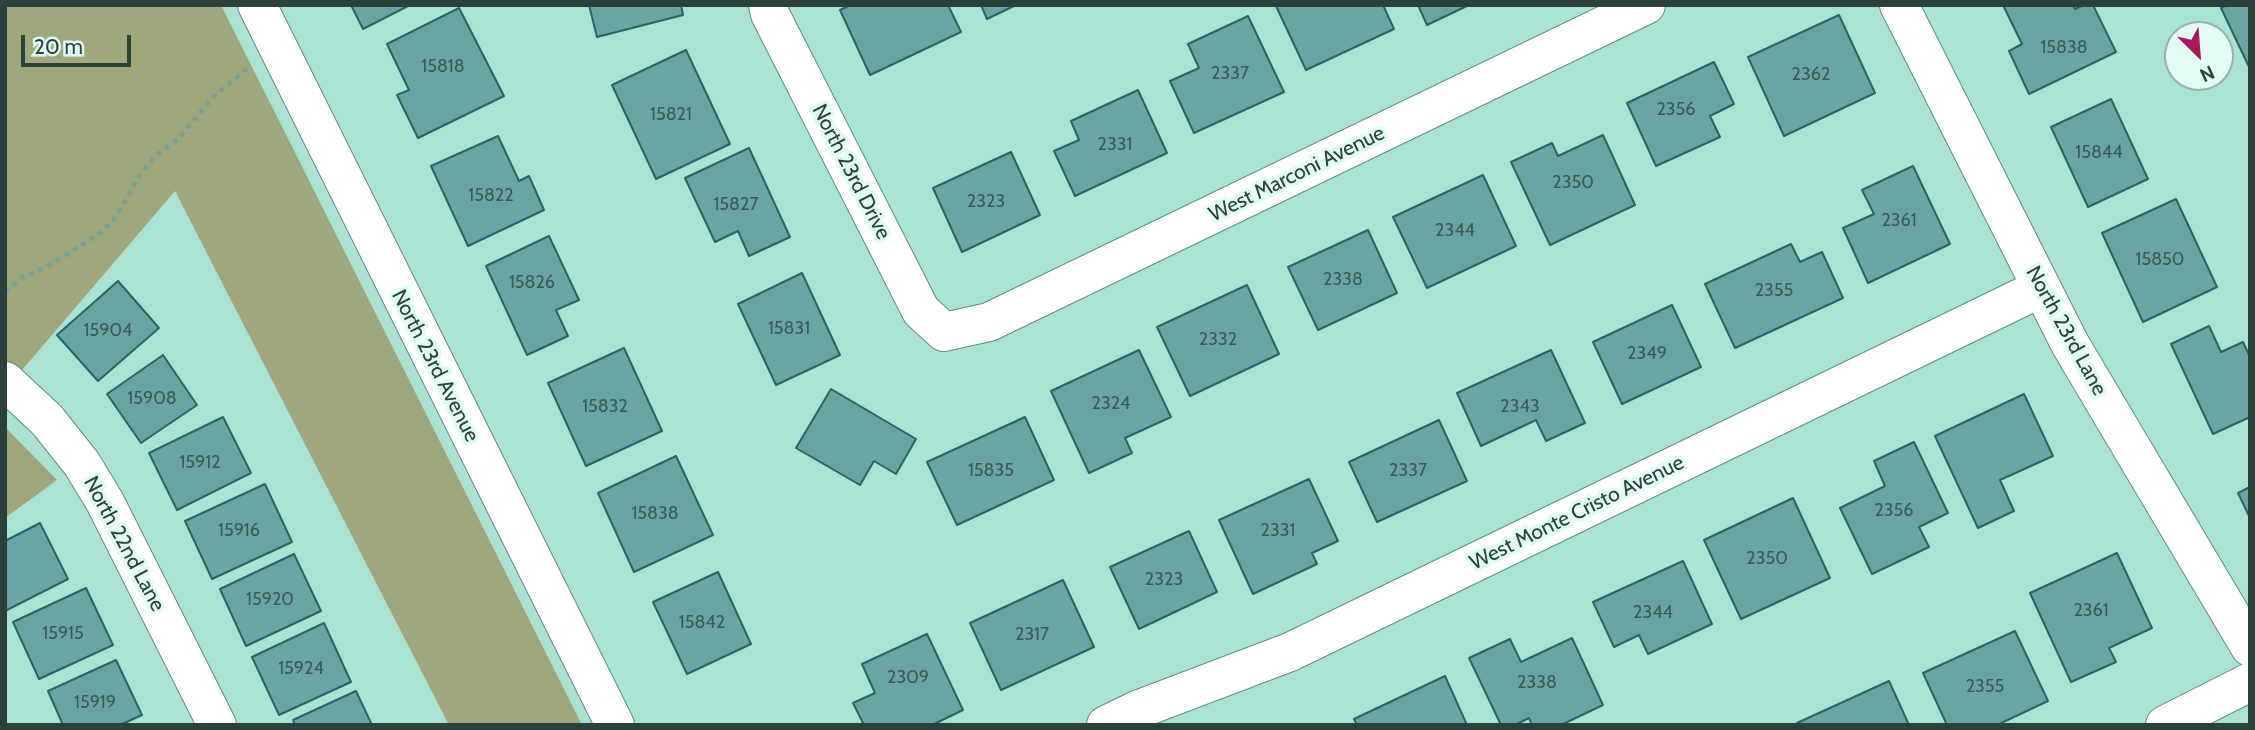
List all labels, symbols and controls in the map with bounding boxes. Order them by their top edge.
scale bar [24,21,135,65]
north arrow [2164,21,2234,91]
text: 20 m [34,34,83,59]
house number: 15838 [2040,37,2088,59]
house number: 15818 [421,56,465,78]
text: N [2196,60,2218,87]
house number: 2337 [1211,63,1249,85]
house number: 2362 [1792,64,1830,86]
house number: 2356 [1656,99,1696,121]
street label: North 23rd Drive [806,100,896,244]
house number: 15821 [650,104,692,126]
street label: West Marconi Avenue [1205,121,1389,227]
house number: 2331 [1098,134,1132,156]
house number: 15844 [2075,142,2123,164]
house number: 2350 [1552,172,1594,194]
house number: 15822 [468,185,514,207]
house number: 2323 [967,191,1005,213]
house number: 15827 [714,194,758,216]
house number: 2361 [1881,210,1917,232]
house number: 2344 [1435,220,1475,242]
house number: 15850 [2136,249,2184,271]
street label: North 23rd Lane [2020,262,2112,400]
house number: 2338 [1323,269,1363,291]
house number: 15826 [509,272,555,294]
house number: 2355 [1755,280,1793,302]
street label: North 23rd Avenue [386,286,484,446]
house number: 15831 [768,318,810,340]
house number: 15904 [84,320,132,342]
house number: 2332 [1199,329,1237,351]
house number: 2349 [1627,343,1667,365]
house number: 15908 [127,388,177,410]
house number: 2324 [1091,393,1131,415]
house number: 15832 [582,396,628,418]
house number: 2343 [1500,396,1540,418]
street label: West Monte Cristo Avenue [1466,450,1688,576]
house number: 15912 [179,452,221,474]
house number: 15835 [968,460,1014,482]
house number: 2337 [1389,460,1427,482]
street label: North 22nd Lane [78,472,170,616]
house number: 2356 [1874,500,1914,522]
house number: 15838 [631,503,679,525]
house number: 15916 [218,520,260,542]
house number: 2331 [1261,520,1295,542]
house number: 2350 [1746,548,1788,570]
house number: 2323 [1145,569,1183,591]
house number: 15920 [246,589,294,611]
house number: 2361 [2073,600,2109,622]
house number: 2344 [1633,602,1673,624]
house number: 15842 [679,612,725,634]
house number: 15915 [42,623,84,645]
house number: 2317 [1015,624,1049,646]
house number: 15924 [278,658,324,680]
house number: 2309 [887,667,929,689]
house number: 2338 [1517,672,1557,694]
house number: 2355 [1966,676,2004,698]
house number: 15919 [74,692,116,714]

